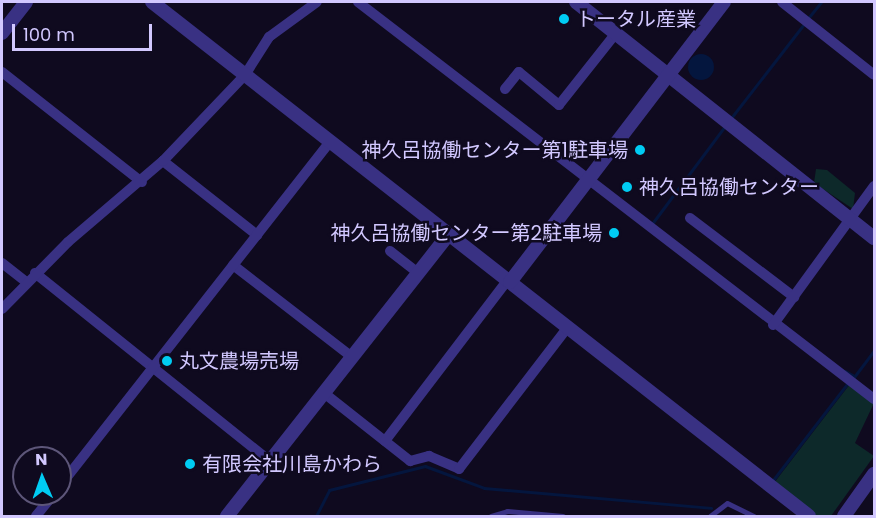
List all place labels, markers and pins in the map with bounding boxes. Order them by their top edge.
place label: トータル産業 [576,7,696,31]
marker: トータル産業 [557,12,571,26]
place label: 神久呂協働センター第1駐車場 [362,138,628,162]
marker: 神久呂協働センター第1駐車場 [633,143,647,157]
place label: 神久呂協働センター [639,175,819,199]
marker: 神久呂協働センター [620,180,634,194]
place label: 神久呂協働センター第2駐車場 [331,221,602,245]
marker: 神久呂協働センター第2駐車場 [607,226,621,240]
place label: 丸文農場売場 [179,349,299,373]
marker: 丸文農場売場 [160,354,174,368]
place label: 有限会社川島かわら [202,452,382,476]
marker: 有限会社川島かわら [183,457,197,471]

